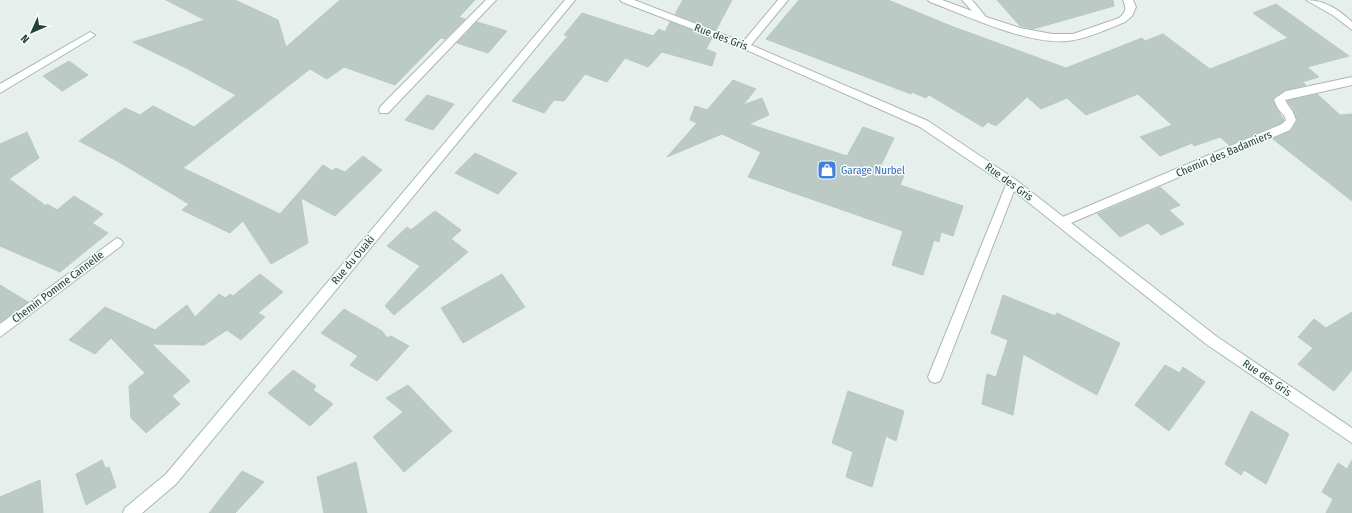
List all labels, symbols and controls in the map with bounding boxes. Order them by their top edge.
north arrow [12,12,52,52]
street label: Rue des Gris [693,21,750,53]
text: N [18,32,32,46]
street label: Chemin des Badamiers [1174,128,1274,180]
shop icon: Garage Nurbel [816,159,838,181]
street label: Rue des Gris [983,160,1036,204]
place label: Garage Nurbel [841,164,905,177]
street label: Rue du Ouaki [329,233,377,287]
street label: Chemin Pomme Cannelle [10,248,106,326]
street label: Rue des Gris [1240,357,1294,399]

